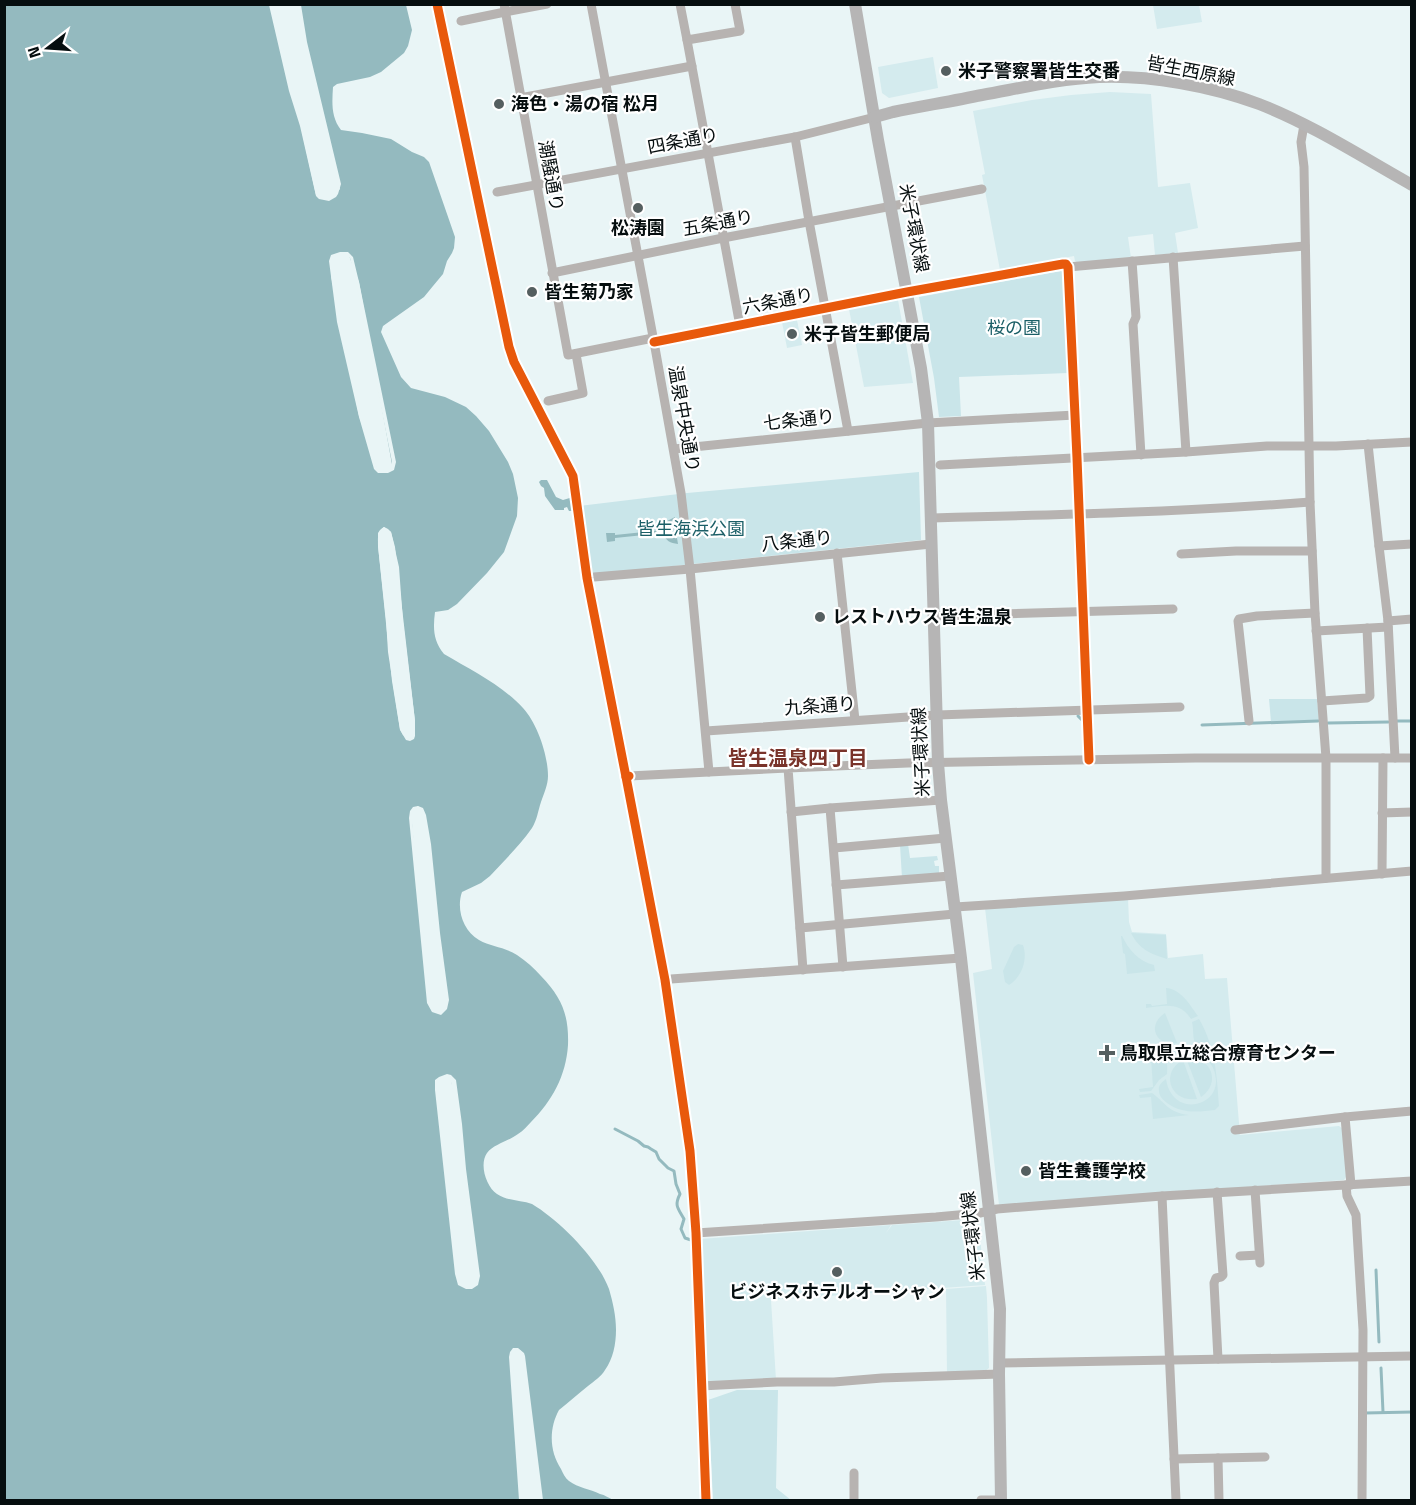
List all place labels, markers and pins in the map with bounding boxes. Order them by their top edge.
place label: 米子警察署皆生交番 [958,57,1120,84]
marker: 米子警察署皆生交番 [939,64,953,78]
place label: 海色・湯の宿 松月 [511,90,659,117]
marker: 海色・湯の宿 松月 [492,97,506,111]
marker: 松涛園 [631,201,645,215]
place label: 松涛園 [611,214,665,241]
place label: 皆生菊乃家 [544,278,634,305]
marker: 皆生菊乃家 [525,285,539,299]
place label: 米子皆生郵便局 [804,320,930,347]
marker: 米子皆生郵便局 [785,327,799,341]
place label: レストハウス皆生温泉 [832,603,1012,630]
marker: レストハウス皆生温泉 [813,610,827,624]
place label: 鳥取県立総合療育センター [1120,1039,1336,1066]
marker: 鳥取県立総合療育センター [1098,1044,1116,1062]
place label: 皆生養護学校 [1038,1157,1146,1184]
marker: 皆生養護学校 [1019,1164,1033,1178]
marker: ビジネスホテルオーシャン [830,1265,844,1279]
place label: ビジネスホテルオーシャン [729,1278,945,1305]

